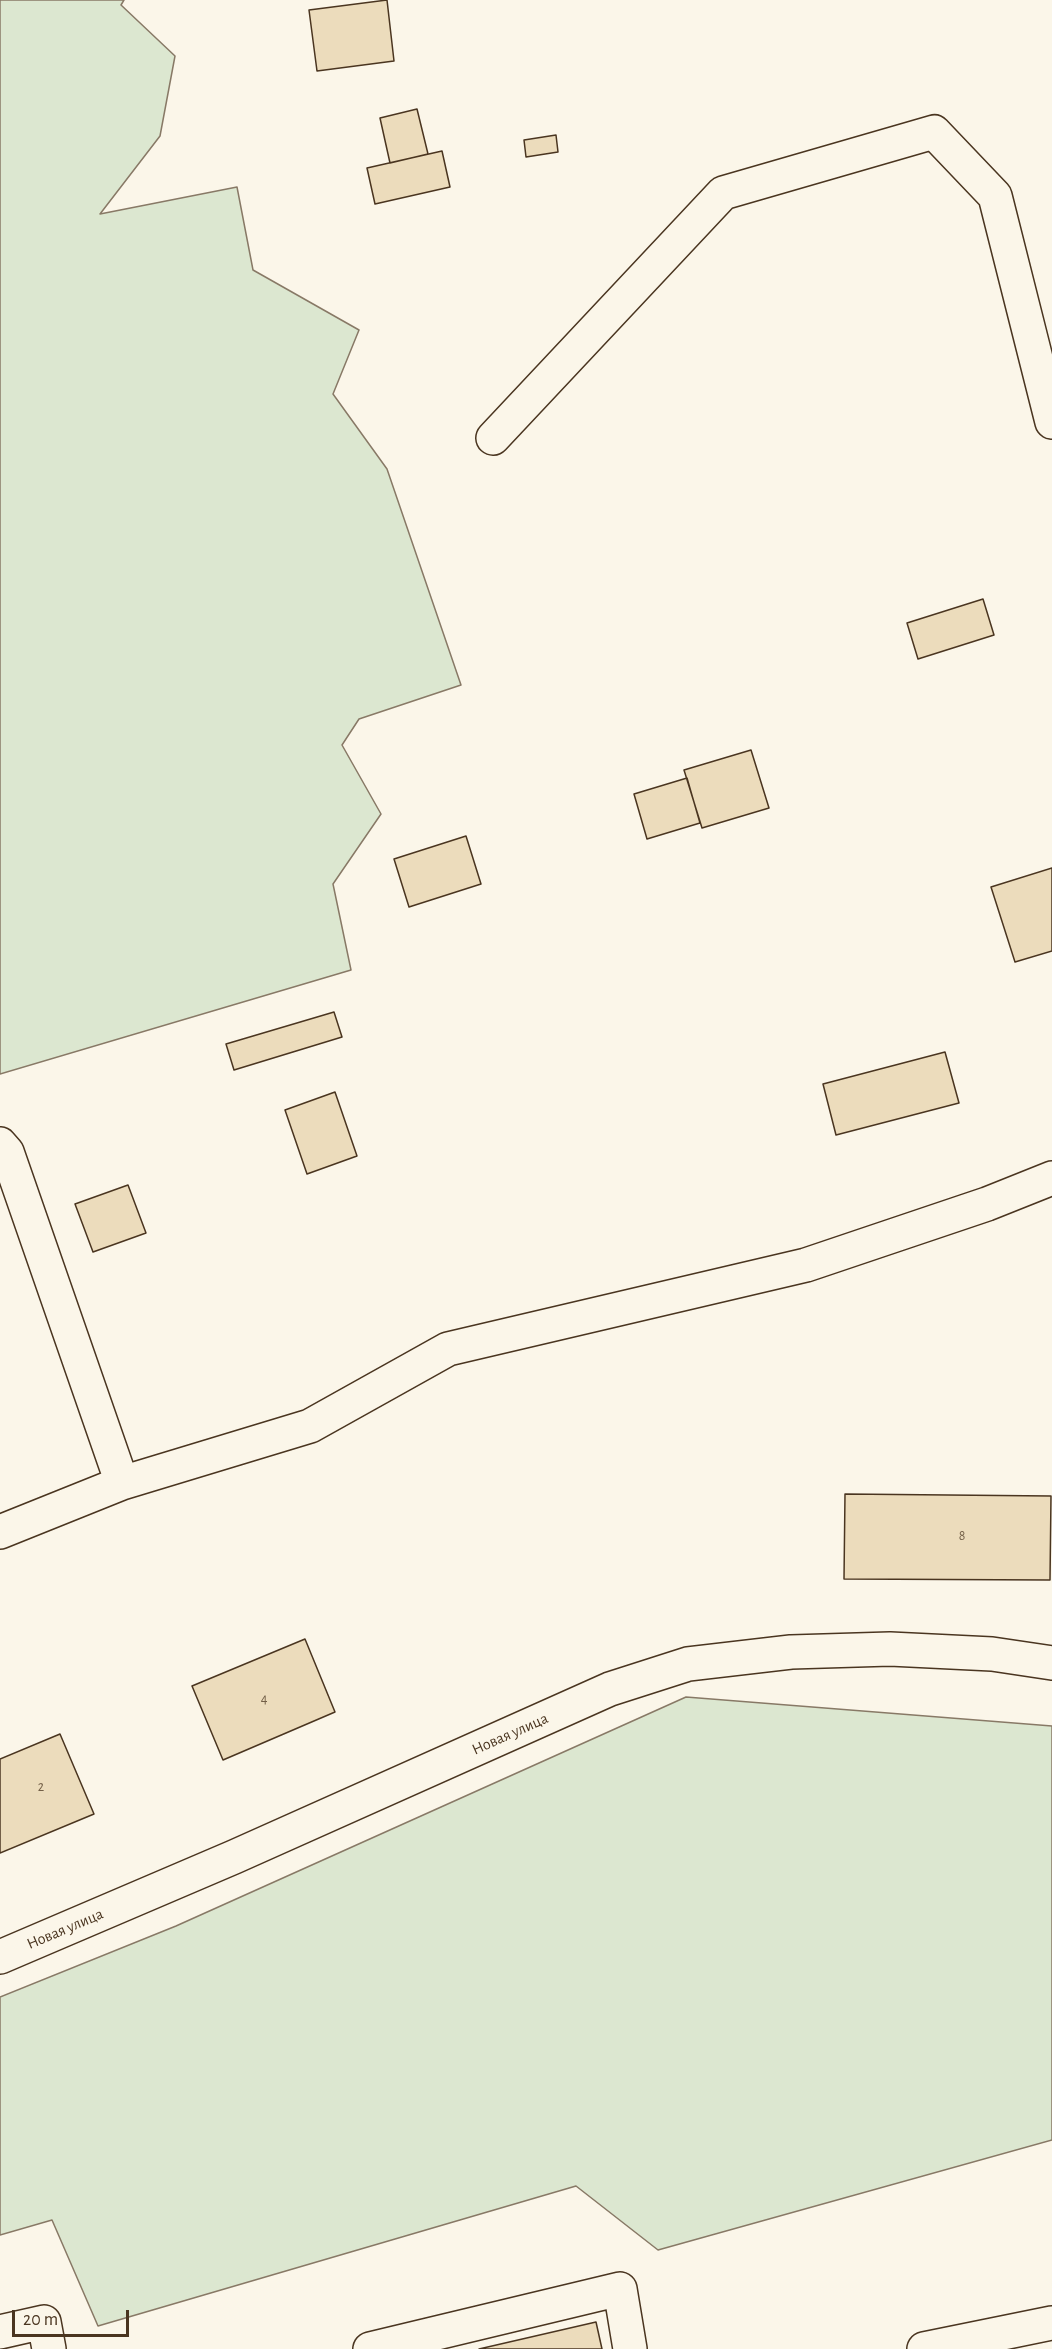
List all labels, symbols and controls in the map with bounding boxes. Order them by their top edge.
house number: 8 [959,1528,965,1544]
house number: 4 [261,1691,267,1707]
street label: Новая улица [469,1709,551,1759]
house number: 2 [38,1779,44,1795]
street label: Новая улица [24,1904,106,1954]
scale bar [15,2298,132,2336]
text: 20 m [23,2311,58,2329]

